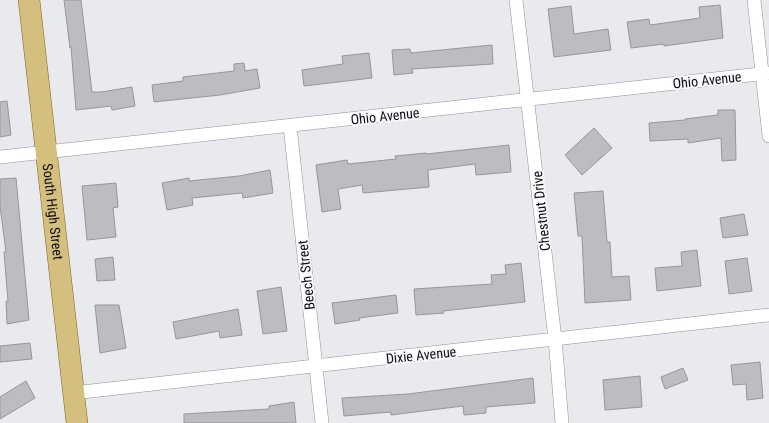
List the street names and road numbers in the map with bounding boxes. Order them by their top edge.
street label: Ohio Avenue [672,68,743,92]
street label: Ohio Avenue [350,104,421,128]
street label: South High Street [40,163,66,261]
street label: Chestnut Drive [529,170,553,252]
street label: Beech Street [294,239,318,311]
street label: Dixie Avenue [385,343,457,367]

